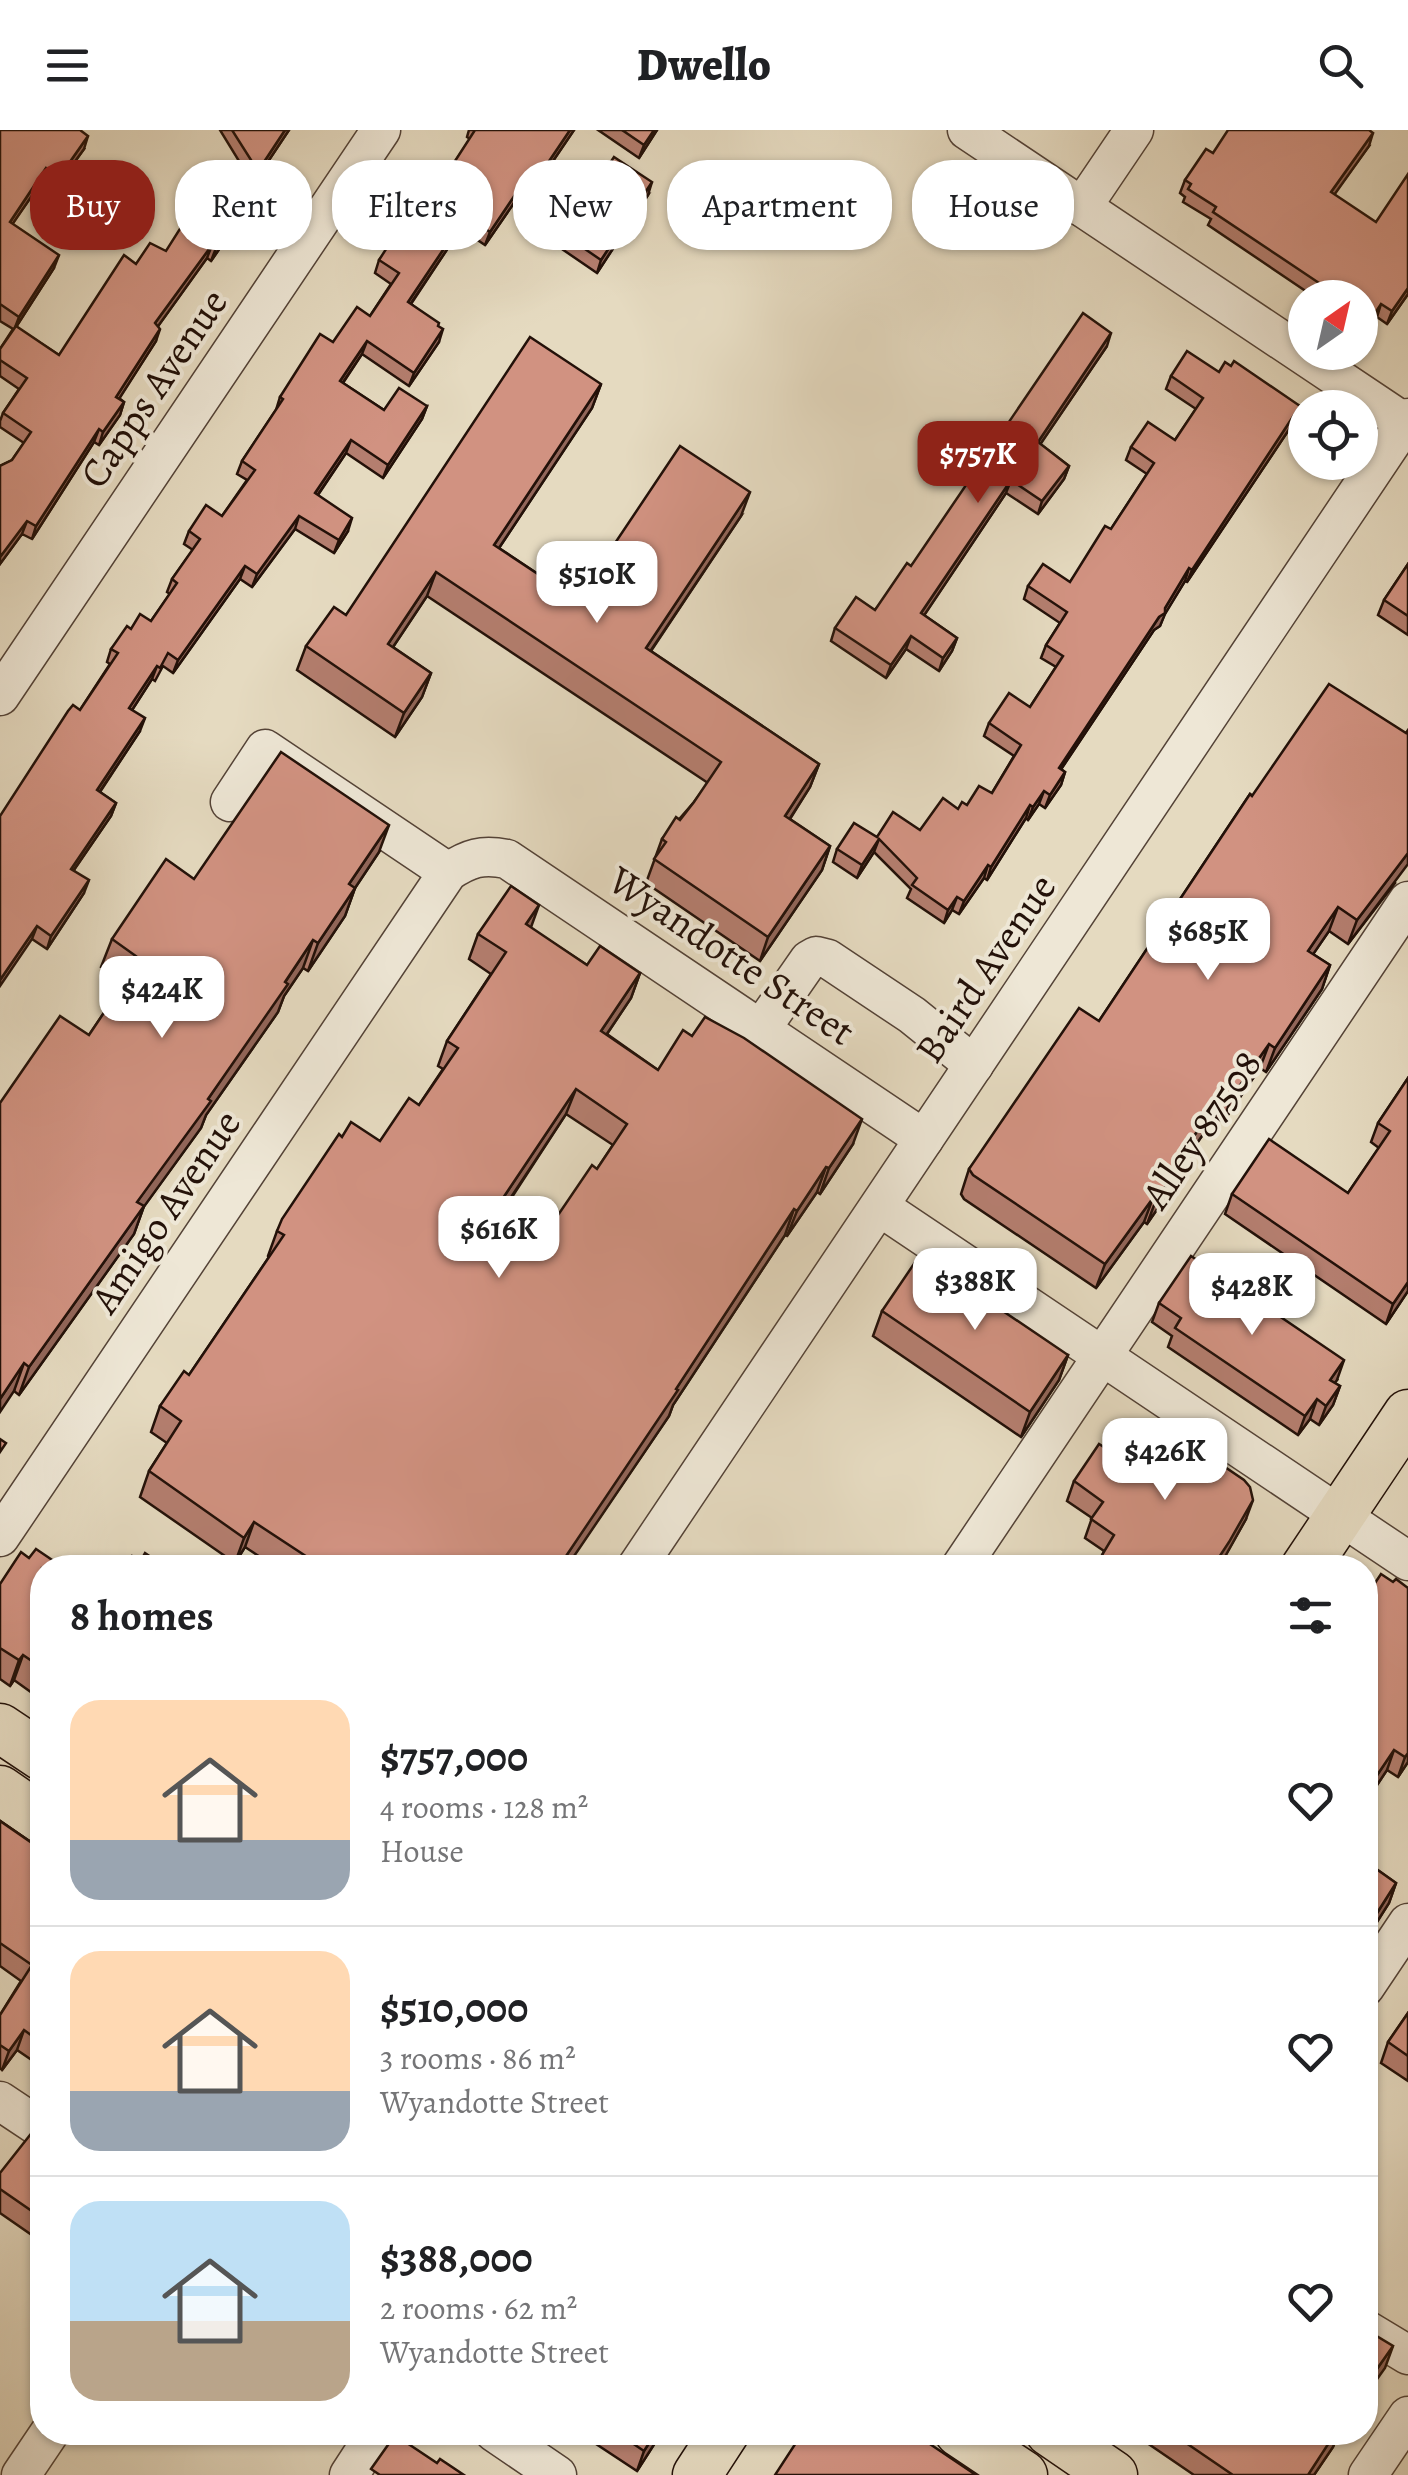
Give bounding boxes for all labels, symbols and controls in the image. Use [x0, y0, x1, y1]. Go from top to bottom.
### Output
text: Dwello [637, 34, 771, 96]
icon: menu [40, 38, 95, 93]
icon: search [1313, 38, 1368, 93]
chip: Buy [30, 160, 155, 250]
chip: Rent [175, 160, 312, 250]
chip: Filters [332, 160, 493, 250]
chip: New [513, 160, 647, 250]
chip: Apartment [667, 160, 892, 250]
chip: House [912, 160, 1074, 250]
street label: Capps Avenue [67, 278, 240, 499]
north arrow [1288, 280, 1378, 370]
map controls [1288, 280, 1378, 480]
button: locate [1288, 390, 1378, 480]
pin: $757K [908, 421, 1048, 506]
text: $757K [940, 431, 1016, 475]
pin: $510K [527, 541, 667, 626]
text: $510K [558, 551, 636, 595]
street label: Wyandotte Street [597, 852, 866, 1058]
street label: Baird Avenue [902, 863, 1069, 1074]
pin: $685K [1138, 898, 1278, 983]
text: $685K [1168, 908, 1248, 952]
pin: $424K [92, 956, 232, 1041]
text: $424K [121, 966, 203, 1010]
street label: Alley 87508 [1128, 1039, 1275, 1220]
street label: Amigo Avenue [77, 1099, 254, 1325]
pin: $616K [429, 1196, 569, 1281]
text: $616K [460, 1206, 538, 1250]
pin: $388K [905, 1248, 1045, 1333]
pin: $428K [1182, 1253, 1322, 1338]
text: $388K [935, 1258, 1015, 1302]
text: $428K [1211, 1263, 1293, 1307]
pin: $426K [1095, 1418, 1235, 1503]
text: $426K [1124, 1428, 1206, 1472]
text: 8 homes [70, 1587, 214, 1644]
icon: filters [1283, 1588, 1338, 1643]
text: $757,000 [380, 1728, 528, 1785]
icon: home [150, 1740, 270, 1860]
icon: heart [1283, 1773, 1338, 1828]
text: 4 rooms · 128 m² [380, 1785, 588, 1829]
text: House [380, 1829, 464, 1873]
text: $510,000 [380, 1979, 528, 2036]
icon: home [150, 1991, 270, 2111]
icon: heart [1283, 2024, 1338, 2079]
text: 3 rooms · 86 m² [380, 2036, 576, 2080]
text: Wyandotte Street [380, 2080, 609, 2124]
text: $388,000 [380, 2229, 533, 2286]
icon: home [150, 2241, 270, 2361]
icon: heart [1283, 2274, 1338, 2329]
text: 2 rooms · 62 m² [380, 2286, 577, 2330]
text: Wyandotte Street [380, 2330, 609, 2374]

